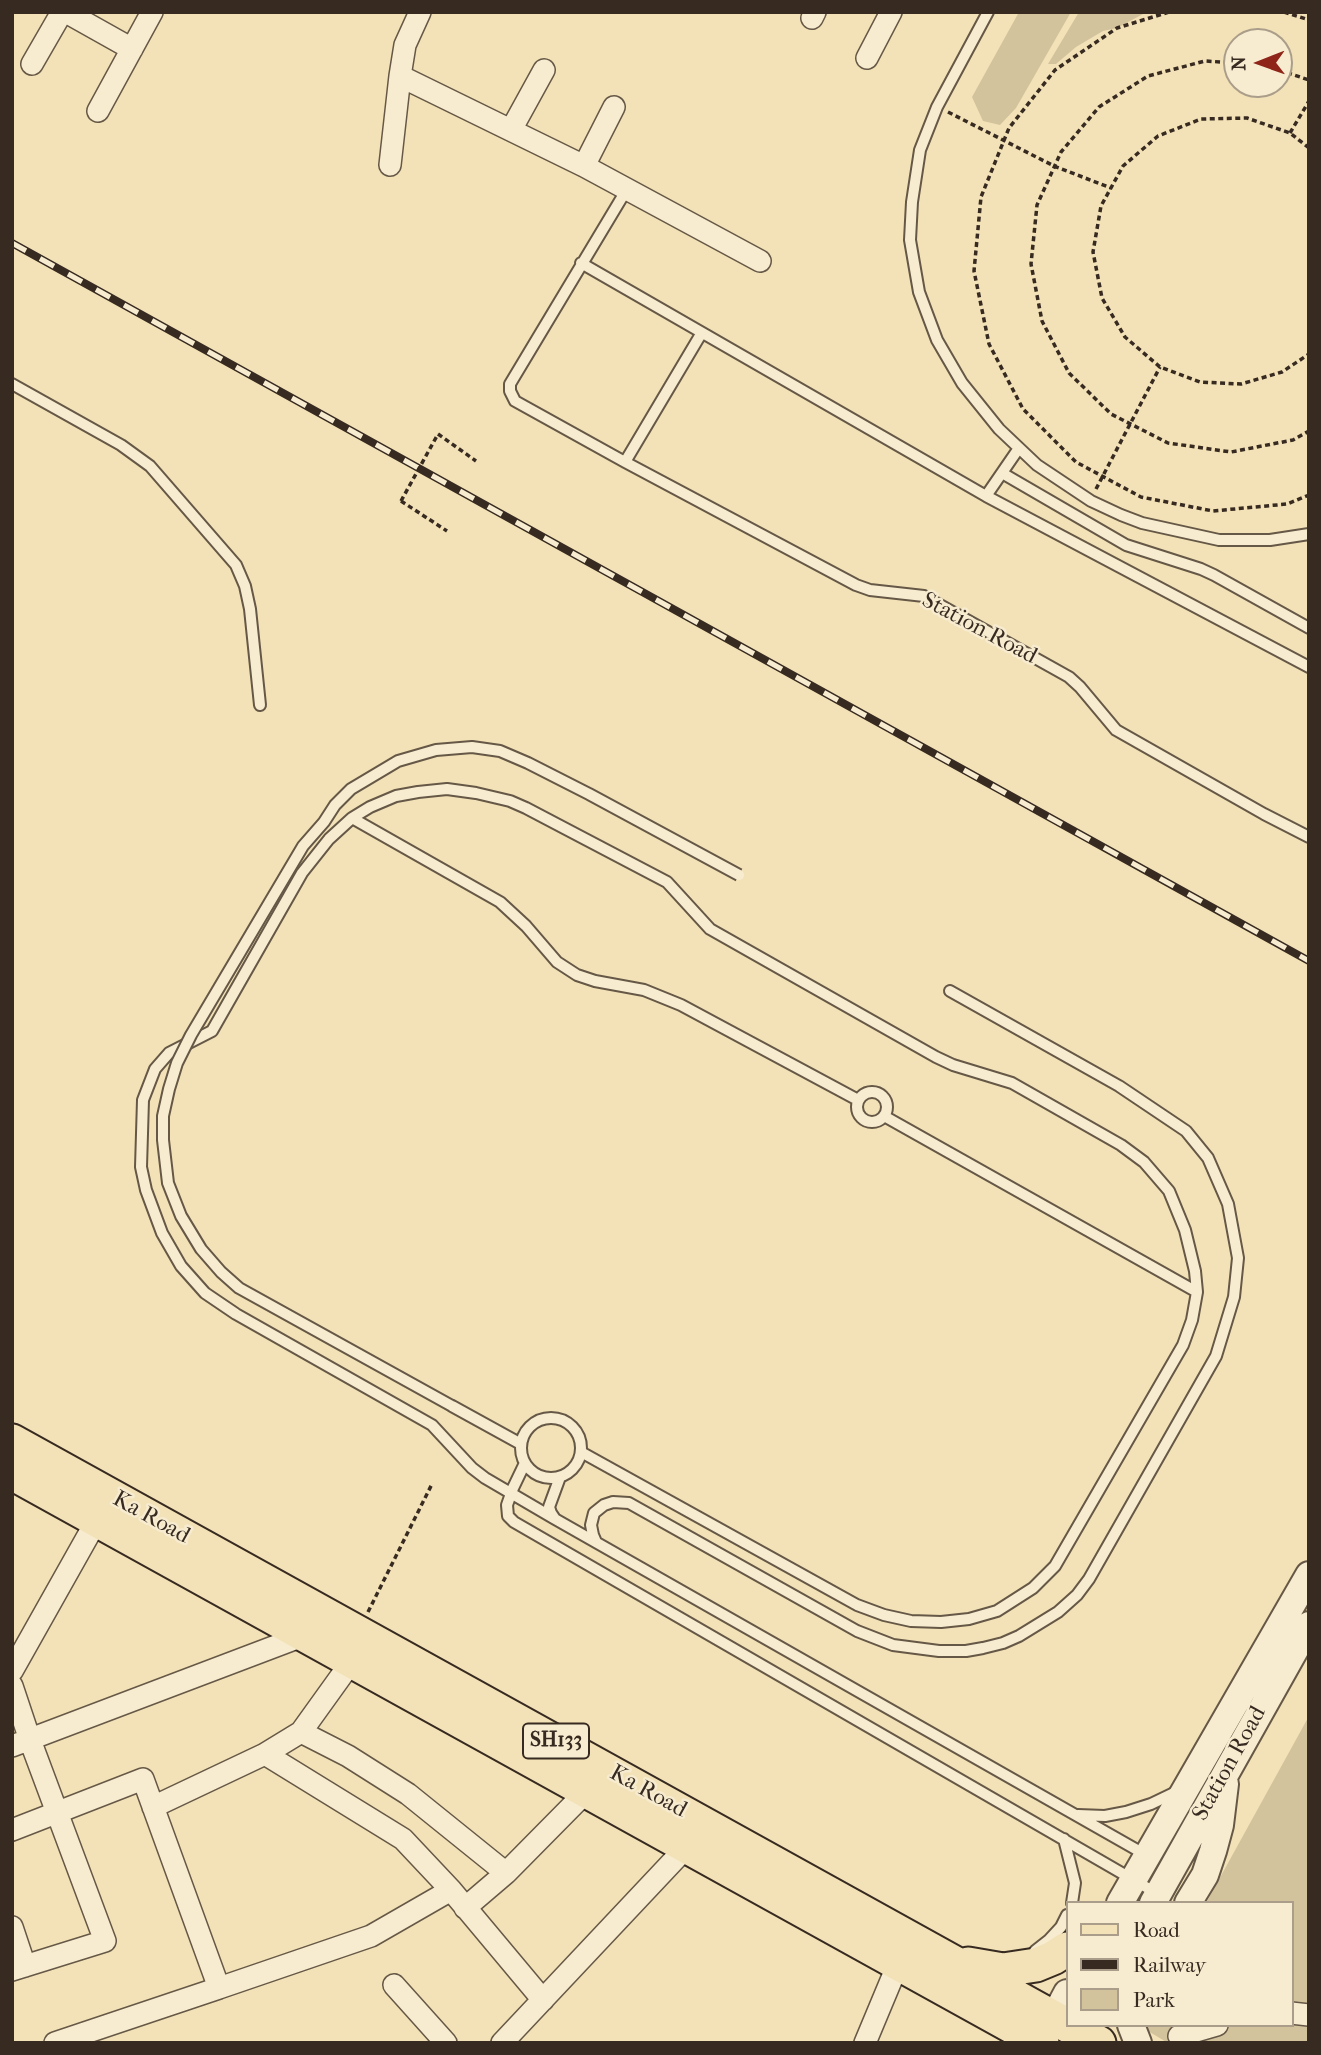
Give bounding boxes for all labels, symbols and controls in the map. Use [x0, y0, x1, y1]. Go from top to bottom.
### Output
north arrow [1223, 28, 1293, 98]
text: N [1228, 56, 1250, 71]
street label: Station Road [917, 587, 1041, 671]
street label: Ka Road [108, 1486, 194, 1550]
street label: Station Road [1187, 1702, 1273, 1826]
road number: SH133 [523, 1724, 589, 1758]
street label: Ka Road [605, 1760, 691, 1824]
legend [1066, 1901, 1293, 2027]
text: Road [1133, 1918, 1180, 1942]
text: Railway [1133, 1953, 1206, 1977]
text: Park [1133, 1988, 1175, 2012]

